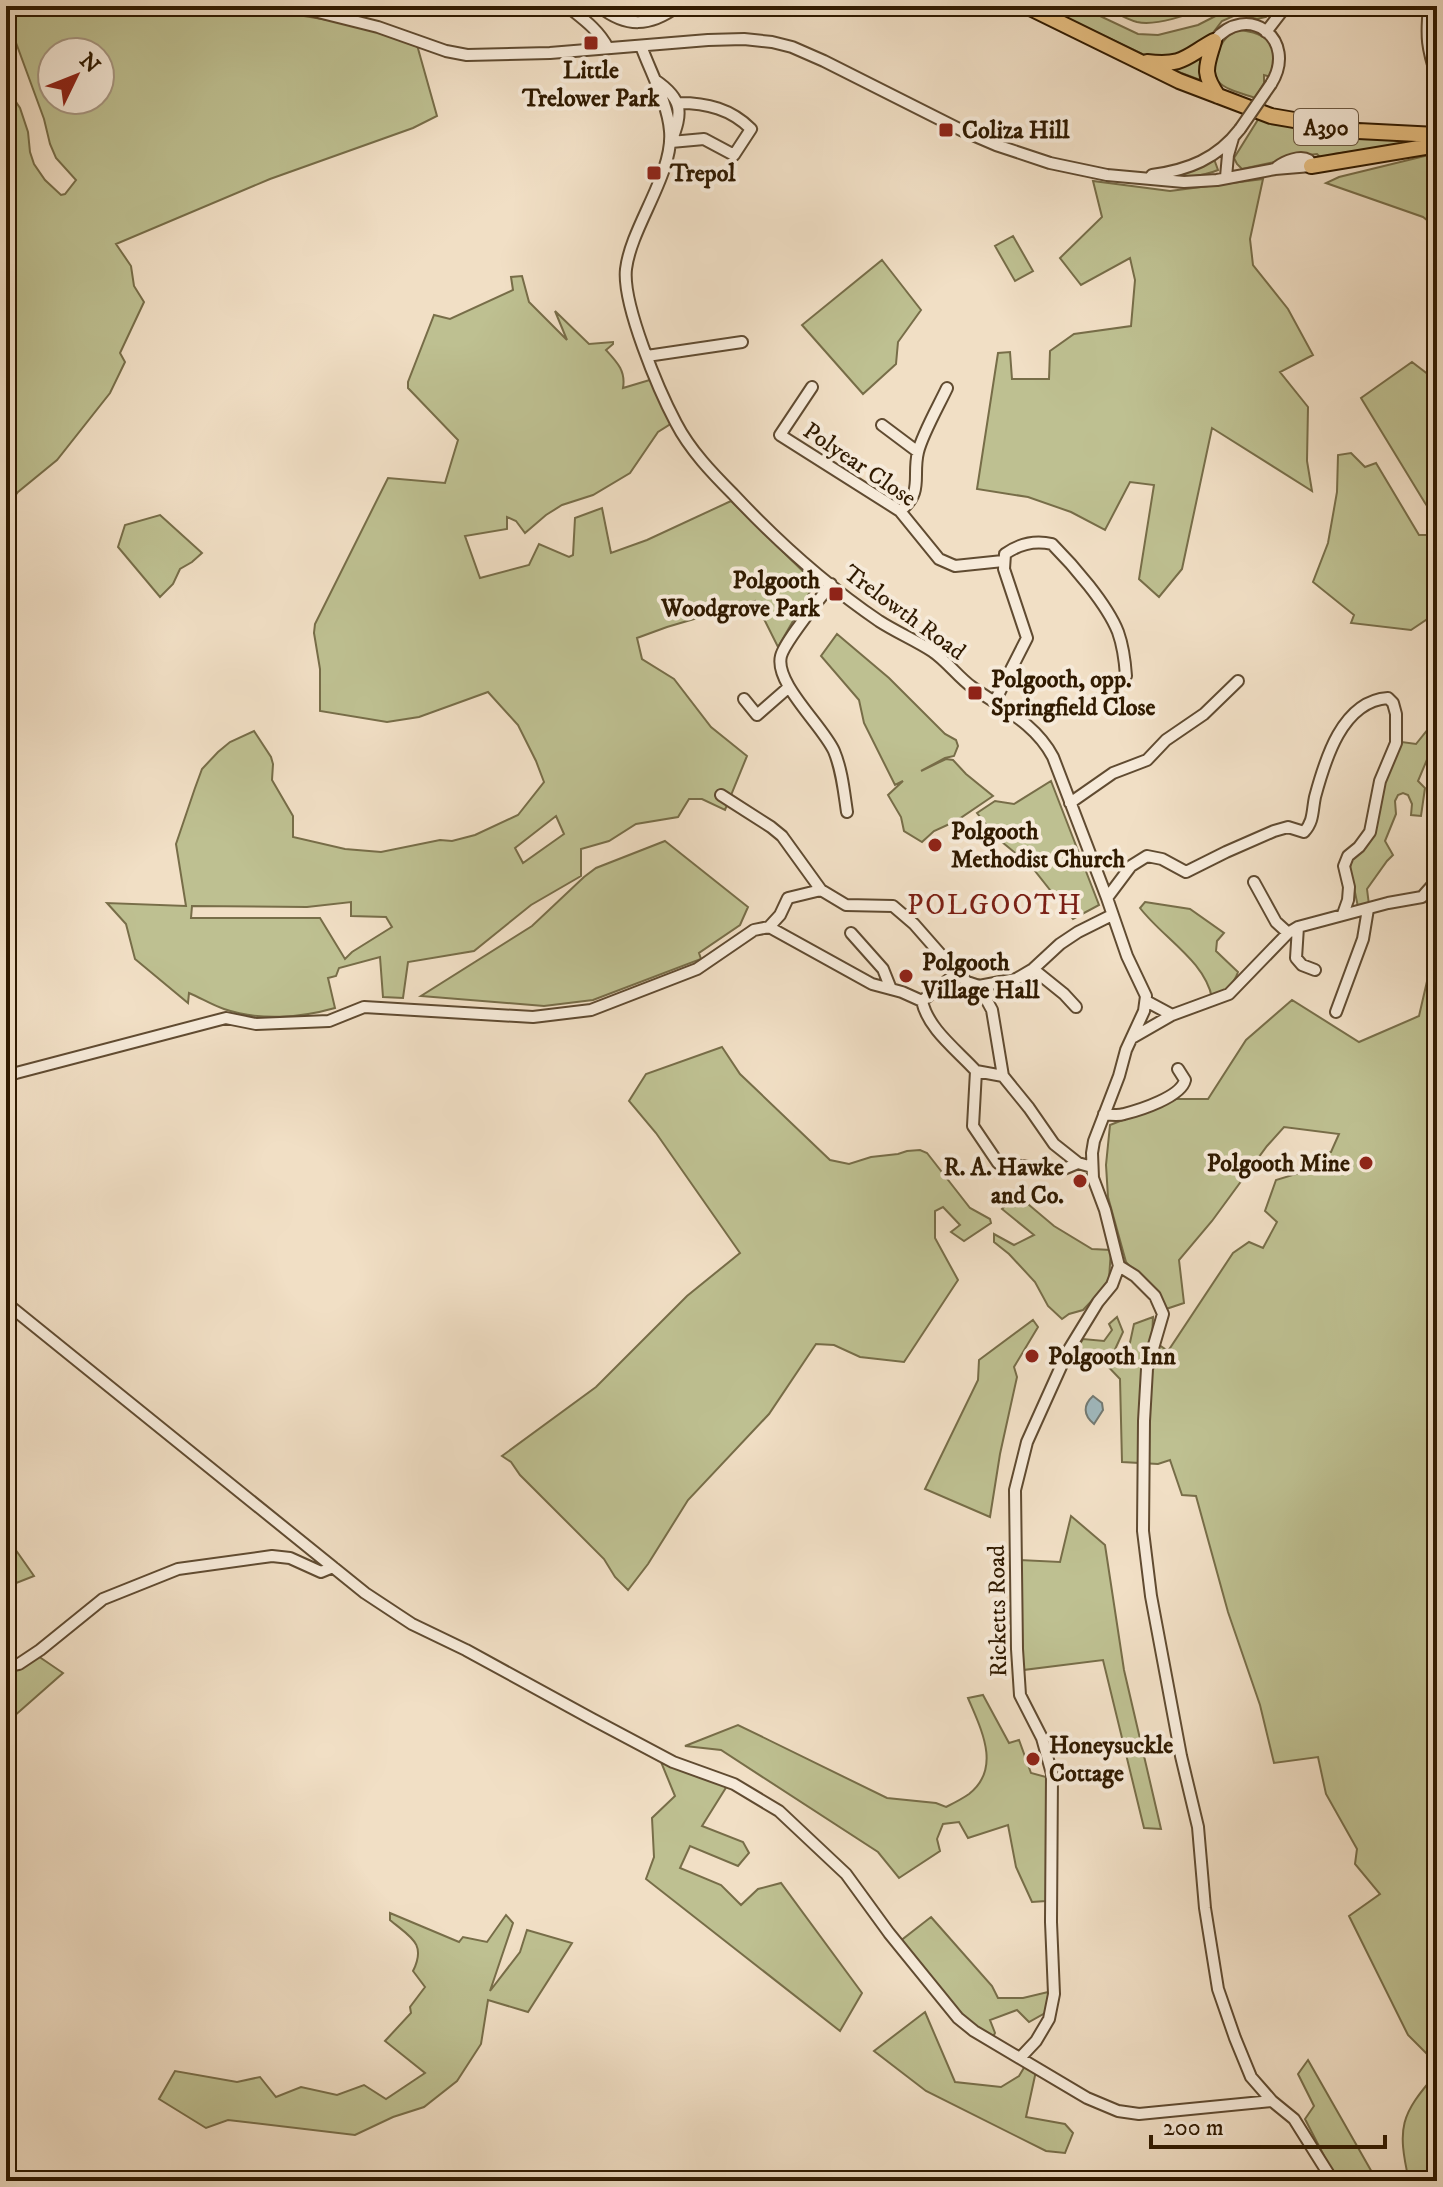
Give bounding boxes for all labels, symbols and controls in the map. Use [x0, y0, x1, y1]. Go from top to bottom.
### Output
marker: Little Trelower Park [582, 34, 600, 52]
north arrow [36, 36, 116, 116]
text: N [73, 48, 106, 79]
place label: Little Trelower Park [521, 56, 661, 114]
road number: A390 [1294, 109, 1358, 145]
place label: Coliza Hill [962, 116, 1070, 146]
marker: Coliza Hill [937, 121, 955, 139]
place label: Trepol [669, 159, 736, 189]
marker: Trepol [645, 164, 663, 182]
street label: Polyear Close [797, 416, 922, 514]
street label: Trelowth Road [837, 558, 971, 667]
place label: Polgooth Woodgrove Park [660, 566, 821, 624]
marker: Polgooth Woodgrove Park [827, 585, 845, 603]
place label: Polgooth, opp. Springfield Close [991, 665, 1155, 723]
marker: Polgooth, opp. Springfield Close [966, 684, 984, 702]
place label: Polgooth Methodist Church [951, 817, 1126, 875]
marker: Polgooth Methodist Church [926, 836, 944, 854]
district label: POLGOOTH [907, 888, 1083, 923]
place label: Polgooth Village Hall [921, 948, 1040, 1006]
marker: Polgooth Village Hall [897, 967, 915, 985]
place label: Polgooth Mine [1207, 1149, 1350, 1179]
place label: R. A. Hawke and Co. [944, 1153, 1064, 1211]
marker: Polgooth Mine [1357, 1154, 1375, 1172]
marker: R. A. Hawke and Co. [1071, 1172, 1089, 1190]
place label: Polgooth Inn [1048, 1342, 1176, 1372]
marker: Polgooth Inn [1023, 1347, 1041, 1365]
street label: Ricketts Road [982, 1545, 1014, 1677]
place label: Honeysuckle Cottage [1049, 1731, 1173, 1789]
marker: Honeysuckle Cottage [1024, 1750, 1042, 1768]
scale bar [1151, 2099, 1385, 2149]
text: 200 m [1163, 2113, 1224, 2143]

